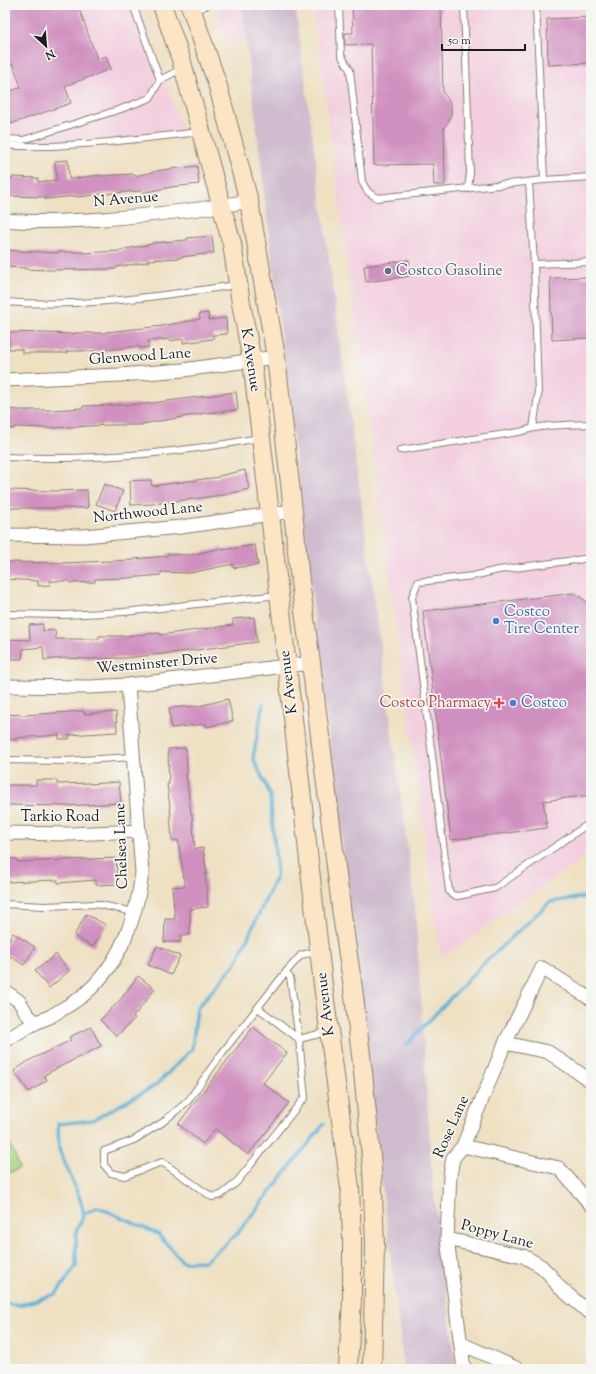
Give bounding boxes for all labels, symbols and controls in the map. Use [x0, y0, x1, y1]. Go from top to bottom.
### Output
north arrow [26, 26, 66, 66]
scale bar [442, 26, 525, 52]
text: 50 m [447, 32, 471, 50]
text: N [42, 45, 58, 63]
street label: N Avenue [93, 187, 159, 213]
place label: Costco Gasoline [396, 261, 502, 282]
marker: Costco Gasoline [383, 266, 393, 276]
street label: K Avenue [235, 327, 265, 393]
street label: Glenwood Lane [88, 343, 192, 371]
street label: Northwood Lane [92, 497, 204, 529]
place label: Costco Tire Center [504, 602, 579, 640]
marker: Costco Tire Center [491, 616, 501, 626]
street label: Westminster Drive [95, 648, 219, 680]
street label: K Avenue [275, 649, 303, 715]
place label: Costco Pharmacy [379, 693, 492, 714]
place label: Costco [521, 693, 567, 714]
marker: Costco Pharmacy [494, 698, 504, 708]
marker: Costco [508, 698, 518, 708]
street label: Chelsea Lane [110, 802, 134, 890]
street label: Tarkio Road [21, 807, 100, 828]
street label: K Avenue [312, 971, 340, 1037]
street label: Rose Lane [429, 1092, 475, 1162]
street label: Poppy Lane [458, 1215, 536, 1255]

